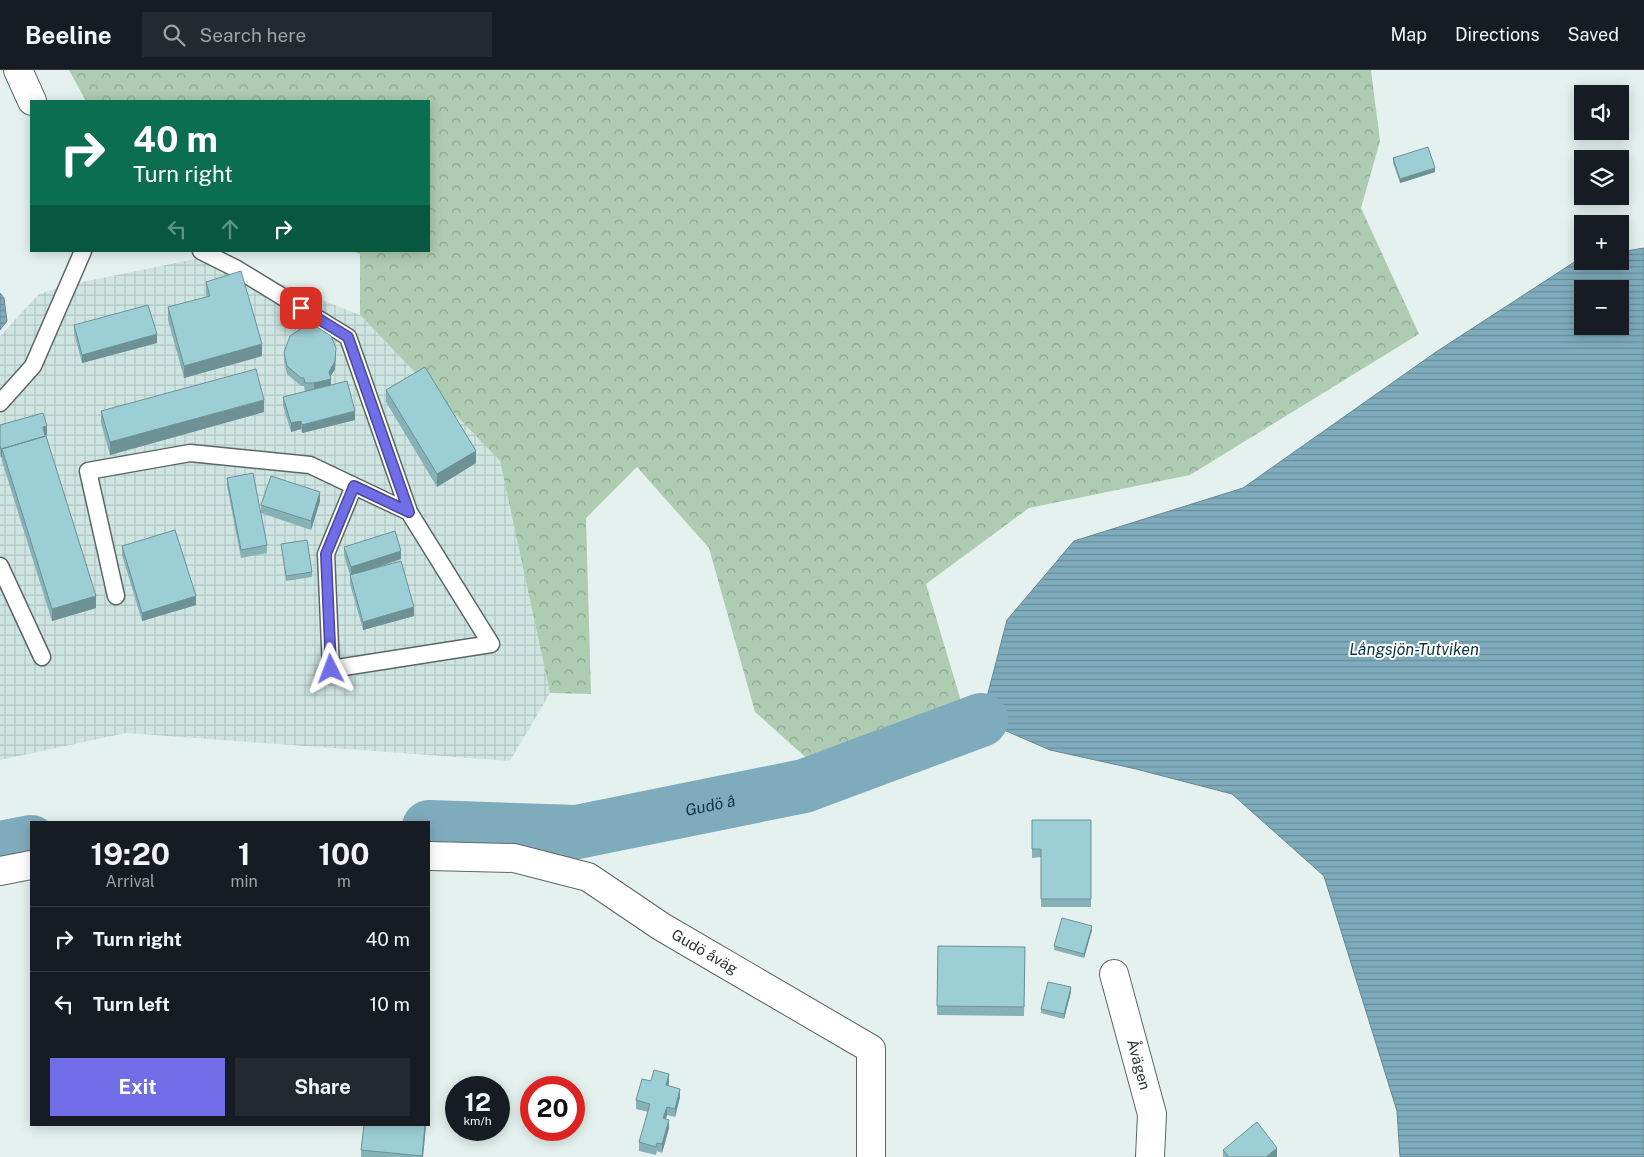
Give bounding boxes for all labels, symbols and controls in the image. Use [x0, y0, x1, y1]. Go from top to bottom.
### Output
search box [142, 12, 492, 57]
text: Beeline [25, 21, 112, 49]
icon: search [160, 21, 188, 49]
text: Search here [200, 24, 306, 46]
text: Map [1390, 24, 1427, 45]
text: Directions [1455, 24, 1540, 45]
text: Saved [1568, 24, 1619, 45]
map controls [1574, 85, 1629, 335]
button: sound [1574, 85, 1629, 140]
text: 40 m [133, 119, 218, 160]
icon: right [50, 120, 115, 185]
button: layers [1574, 150, 1629, 205]
text: Turn right [133, 161, 233, 187]
icon: left [163, 215, 191, 243]
icon: ahead [216, 215, 244, 243]
icon: right [269, 215, 297, 243]
button: + [1574, 215, 1629, 270]
button: − [1574, 280, 1629, 335]
pin [280, 287, 322, 329]
icon: arrive [287, 294, 315, 322]
water label: Långsjön-Tutviken [1349, 640, 1479, 659]
position arrow [304, 642, 356, 694]
water label: Gudö å [684, 791, 737, 820]
text: 19:20 [90, 836, 170, 872]
text: 1 [238, 836, 251, 872]
text: 100 [318, 836, 370, 872]
text: Arrival [106, 872, 155, 891]
text: min [231, 872, 258, 891]
text: m [337, 872, 351, 891]
icon: right [50, 925, 78, 953]
street label: Gudö åväg [669, 925, 741, 977]
text: Turn right [93, 928, 182, 950]
text: 40 m [365, 928, 410, 950]
icon: left [50, 990, 78, 1018]
text: Turn left [93, 993, 170, 1015]
text: 10 m [370, 993, 410, 1015]
street label: Åvägen [1124, 1037, 1154, 1092]
button: Exit [50, 1058, 225, 1116]
button: Share [235, 1058, 410, 1116]
speed limit sign: 20 [520, 1076, 585, 1141]
text: 12 [464, 1087, 491, 1117]
text: km/h [463, 1114, 492, 1128]

